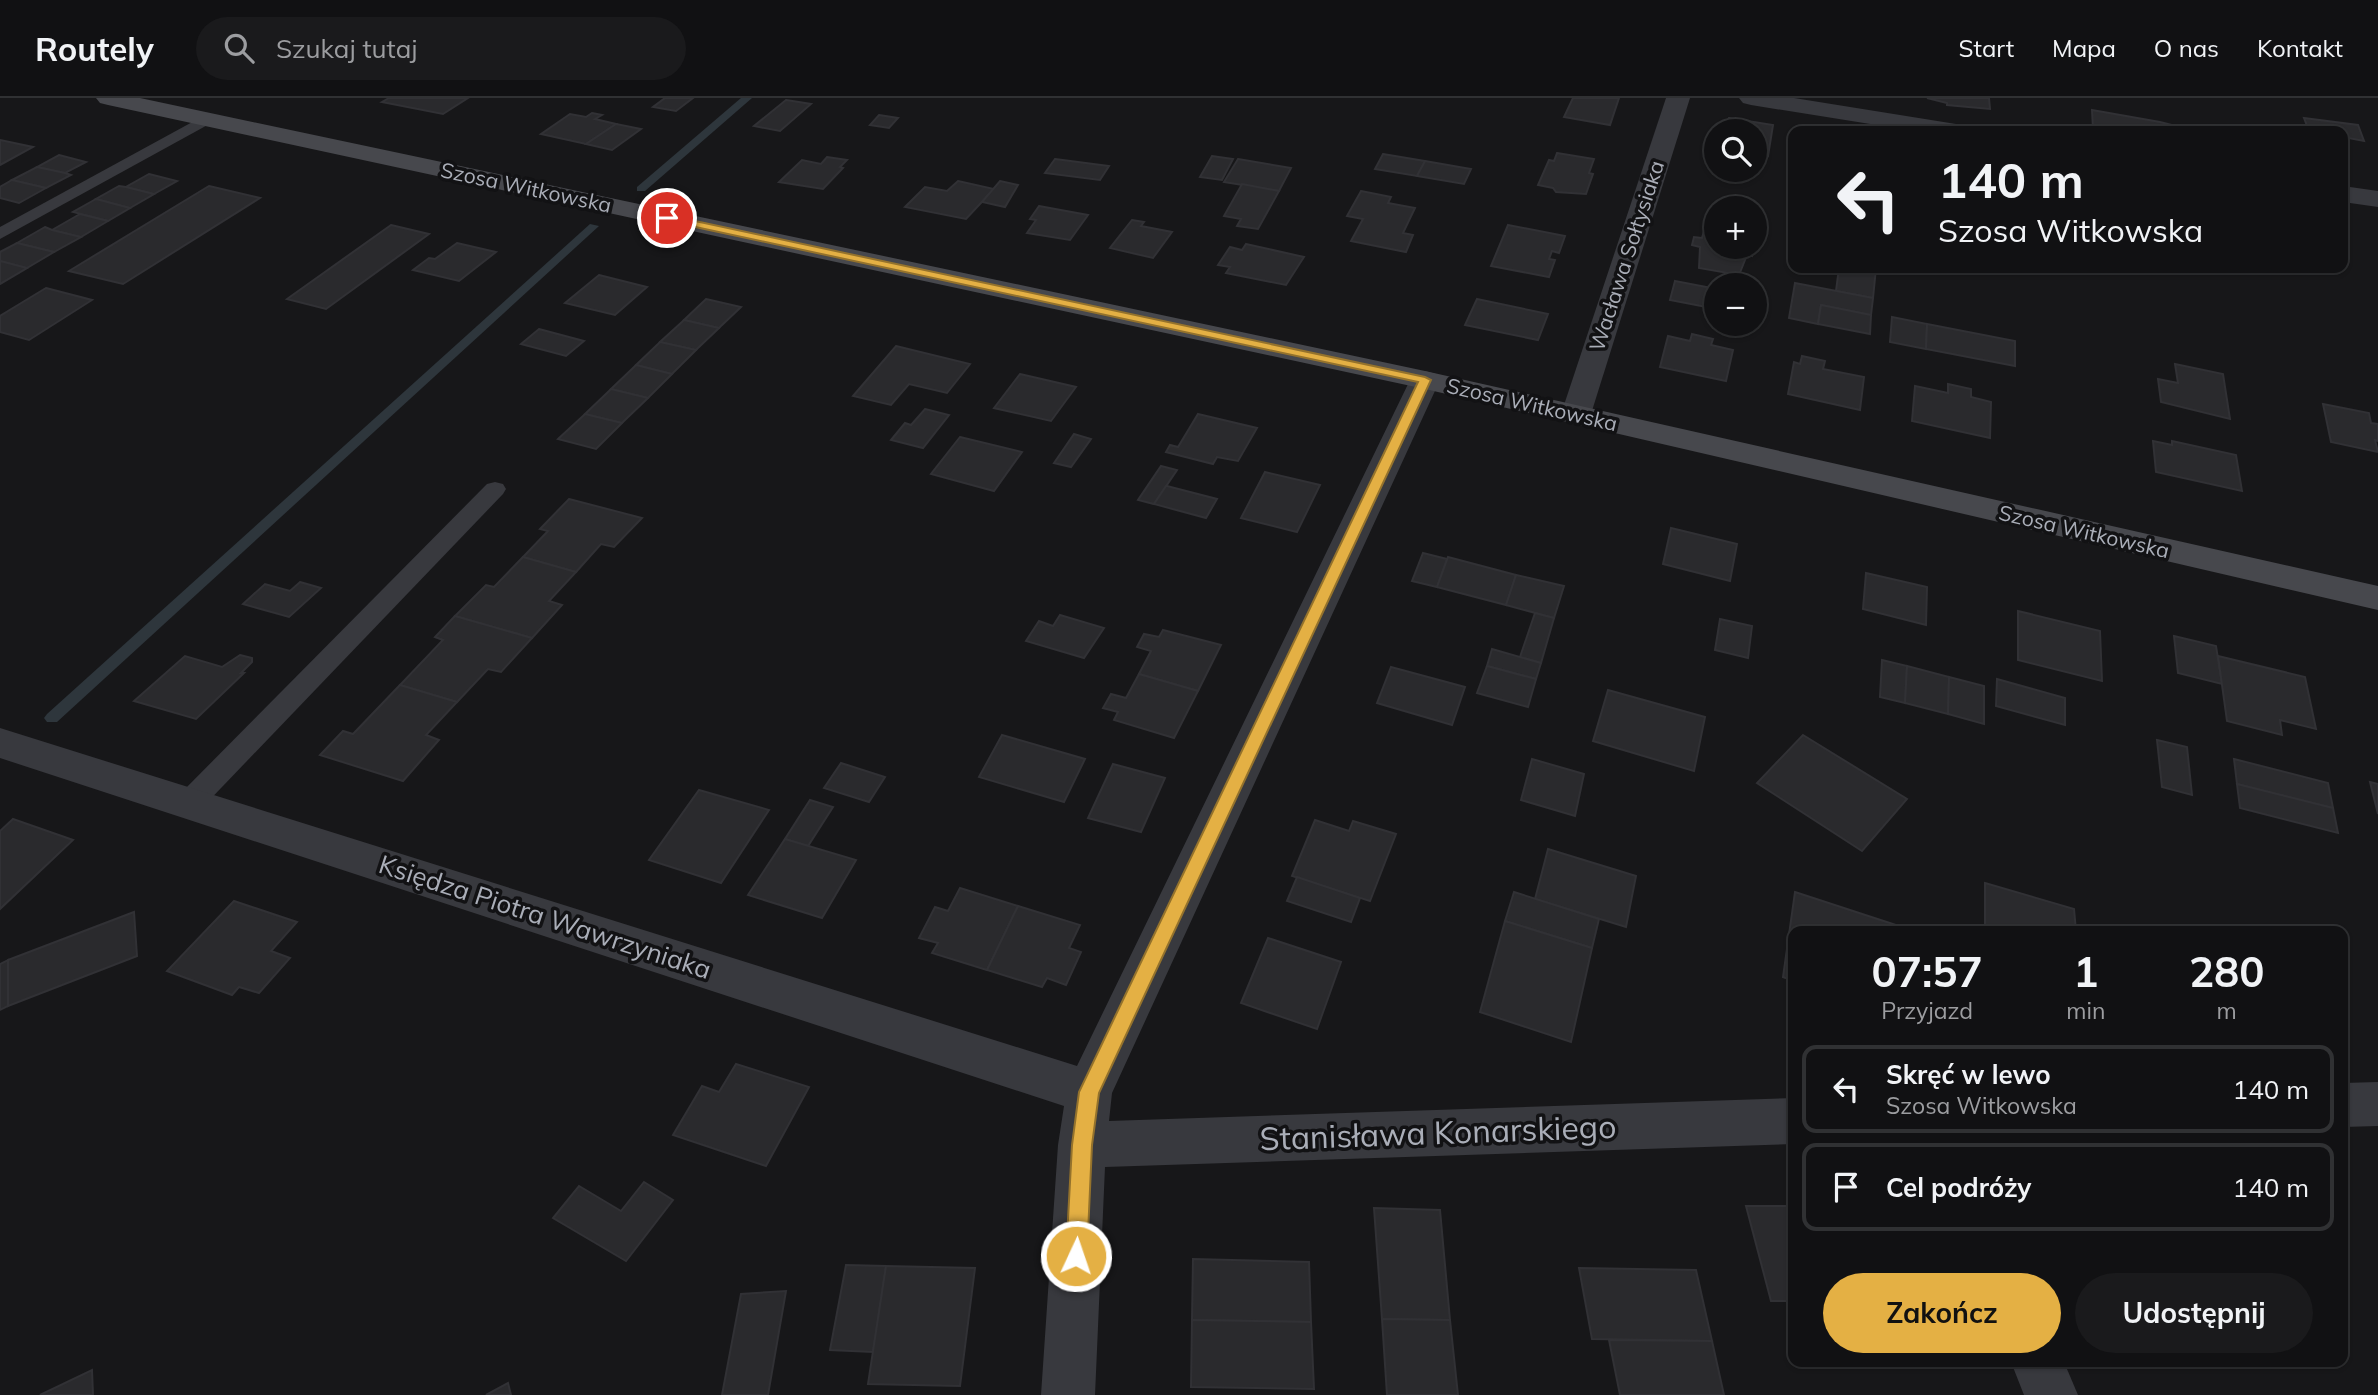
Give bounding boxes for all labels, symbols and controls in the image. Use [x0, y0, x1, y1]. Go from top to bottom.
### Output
search box [196, 17, 686, 80]
text: Routely [35, 28, 154, 69]
icon: search [220, 29, 258, 67]
text: Szukaj tutaj [276, 32, 417, 65]
text: Start [1959, 33, 2014, 63]
text: Mapa [2052, 33, 2116, 63]
text: O nas [2154, 33, 2219, 63]
text: Kontakt [2257, 33, 2343, 63]
map controls [1704, 119, 1767, 336]
button: search [1704, 119, 1767, 182]
text: 140 m [1938, 149, 2084, 210]
icon: left [1823, 154, 1914, 245]
street label: Szosa Witkowska [438, 156, 614, 218]
street label: Wacława Sołtysiaka [1583, 157, 1669, 354]
pin [637, 188, 697, 248]
button: + [1704, 196, 1767, 259]
icon: arrive [648, 199, 686, 237]
text: Szosa Witkowska [1938, 210, 2203, 250]
button: − [1704, 273, 1767, 336]
street label: Szosa Witkowska [1444, 372, 1620, 436]
street label: Szosa Witkowska [1996, 499, 2172, 563]
street label: Księdza Piotra Wawrzyniaka [375, 847, 715, 986]
text: 07:57 [1872, 945, 1983, 998]
text: 1 [2073, 945, 2098, 998]
text: 280 [2189, 945, 2264, 998]
text: Przyjazd [1881, 996, 1973, 1025]
text: min [2066, 996, 2105, 1025]
text: m [2217, 996, 2237, 1025]
text: Skręć w lewo [1886, 1058, 2051, 1091]
icon: left [1827, 1070, 1865, 1108]
text: 140 m [2233, 1073, 2309, 1106]
text: Szosa Witkowska [1886, 1091, 2077, 1120]
street label: Stanisława Konarskiego [1259, 1106, 1617, 1158]
icon: arrive [1827, 1168, 1865, 1206]
text: Cel podróży [1886, 1171, 2031, 1204]
text: 140 m [2233, 1171, 2309, 1204]
position arrow [1039, 1219, 1113, 1293]
button: Zakończ [1823, 1273, 2061, 1353]
button: Udostępnij [2075, 1273, 2313, 1353]

